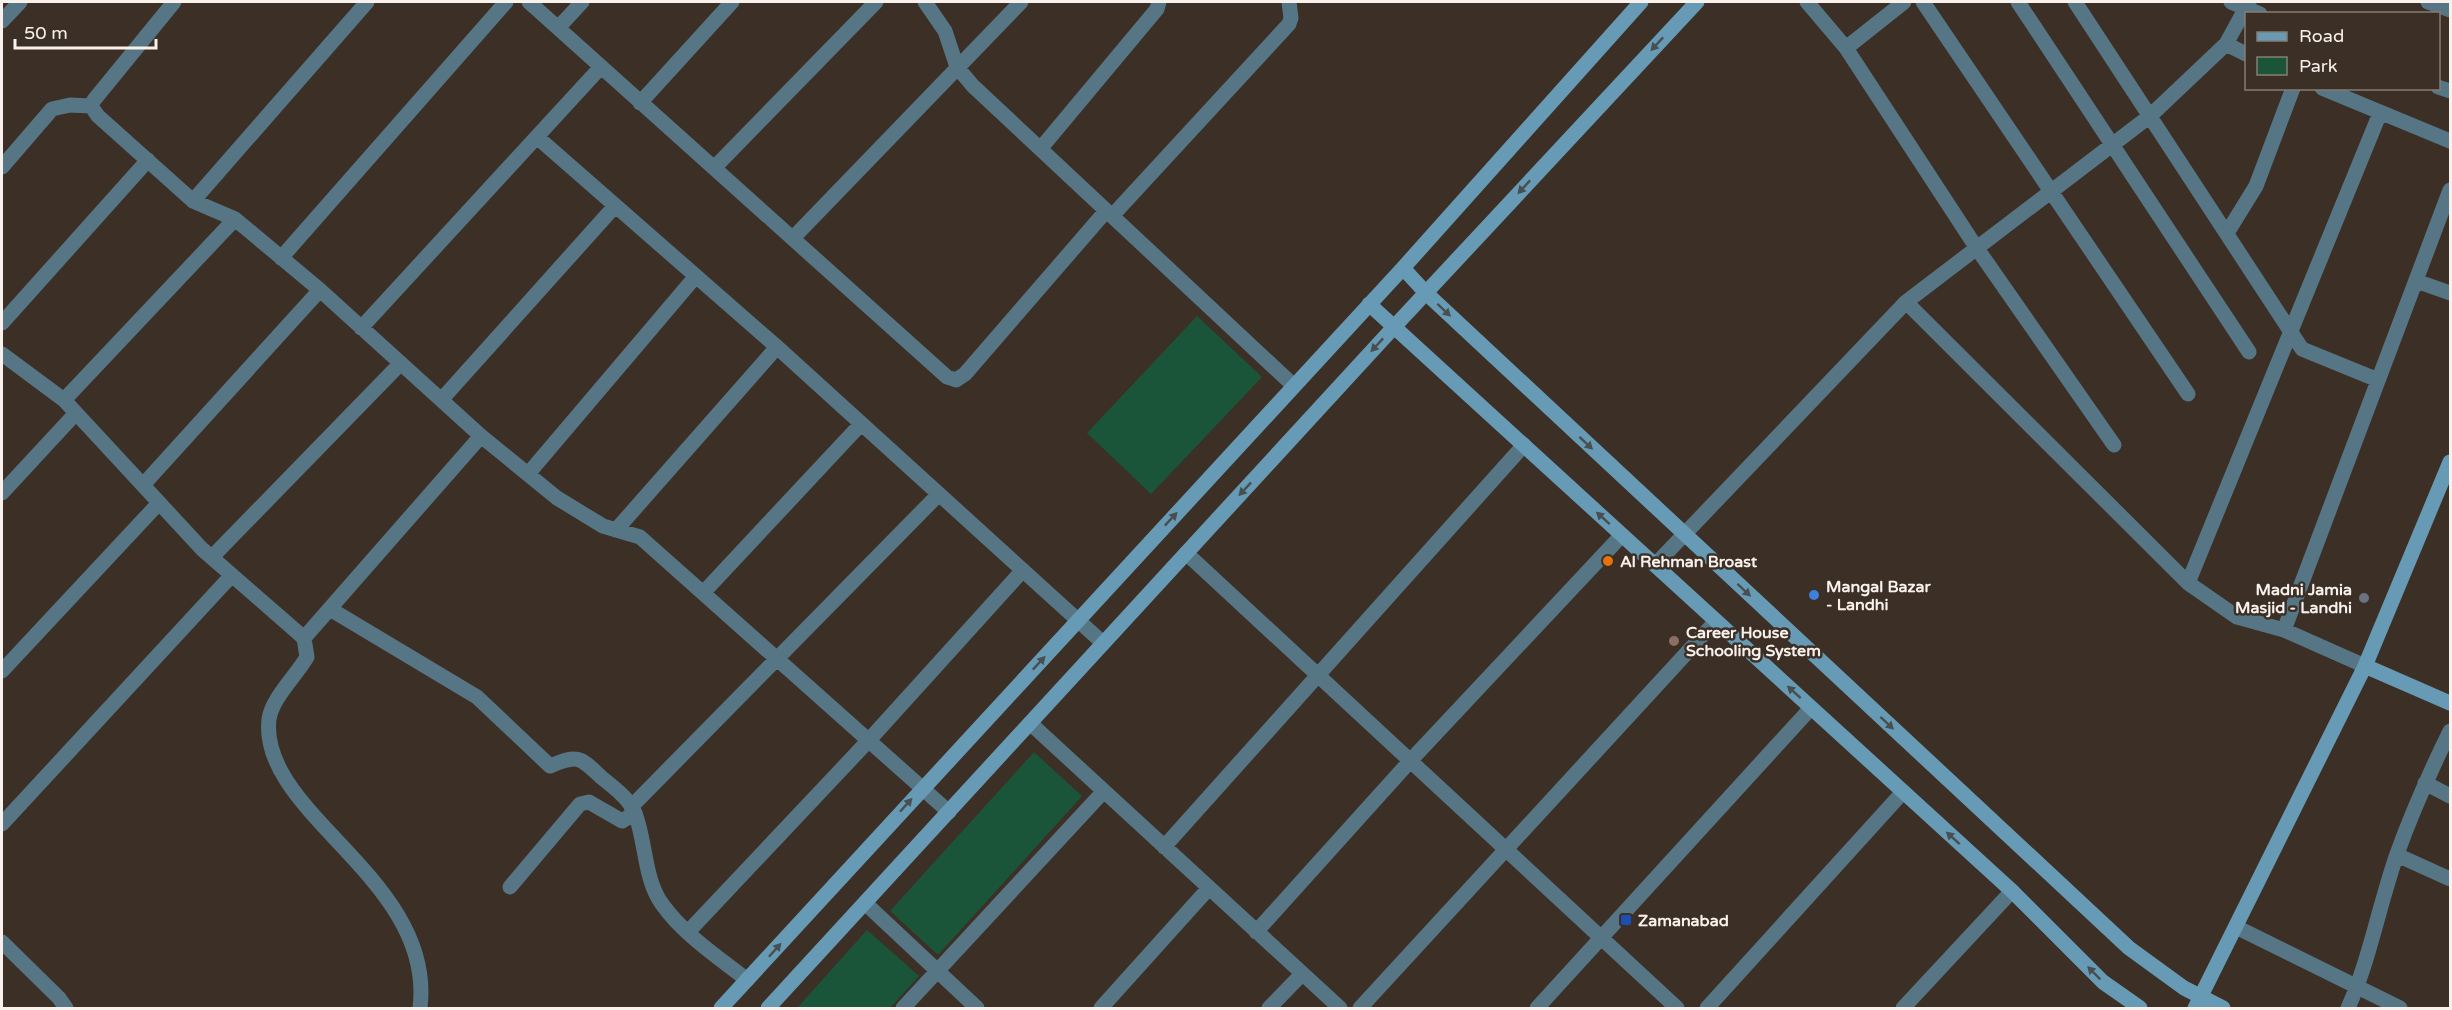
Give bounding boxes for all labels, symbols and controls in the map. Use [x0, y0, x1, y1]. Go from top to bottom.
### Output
scale bar [15, 12, 156, 50]
legend [2245, 12, 2440, 90]
text: 50 m [24, 22, 68, 44]
text: Road [2299, 25, 2344, 47]
one-way arrow [1650, 37, 1664, 52]
text: Park [2299, 55, 2338, 77]
one-way arrow [1518, 180, 1532, 194]
one-way arrow [1436, 303, 1451, 316]
one-way arrow [1371, 337, 1384, 352]
one-way arrow [1579, 436, 1594, 450]
one-way arrow [1238, 481, 1252, 496]
one-way arrow [1164, 512, 1178, 527]
one-way arrow [1596, 512, 1611, 525]
place label: Al Rehman Broast [1620, 552, 1758, 572]
marker: Al Rehman Broast [1601, 554, 1615, 568]
place label: Mangal Bazar - Landhi [1826, 577, 1931, 615]
place label: Madni Jamia Masjid - Landhi [2235, 580, 2352, 618]
one-way arrow [1737, 583, 1751, 597]
marker: Mangal Bazar - Landhi [1807, 588, 1821, 602]
marker: Madni Jamia Masjid - Landhi [2357, 591, 2371, 605]
place label: Career House Schooling System [1686, 623, 1821, 661]
marker: Career House Schooling System [1667, 634, 1681, 648]
one-way arrow [1032, 655, 1046, 670]
one-way arrow [1786, 685, 1801, 699]
one-way arrow [1880, 716, 1895, 730]
one-way arrow [899, 798, 913, 813]
one-way arrow [1946, 832, 1961, 845]
place label: Zamanabad [1638, 911, 1729, 931]
marker: Zamanabad [1619, 913, 1633, 927]
one-way arrow [768, 942, 782, 957]
one-way arrow [2087, 966, 2101, 980]

